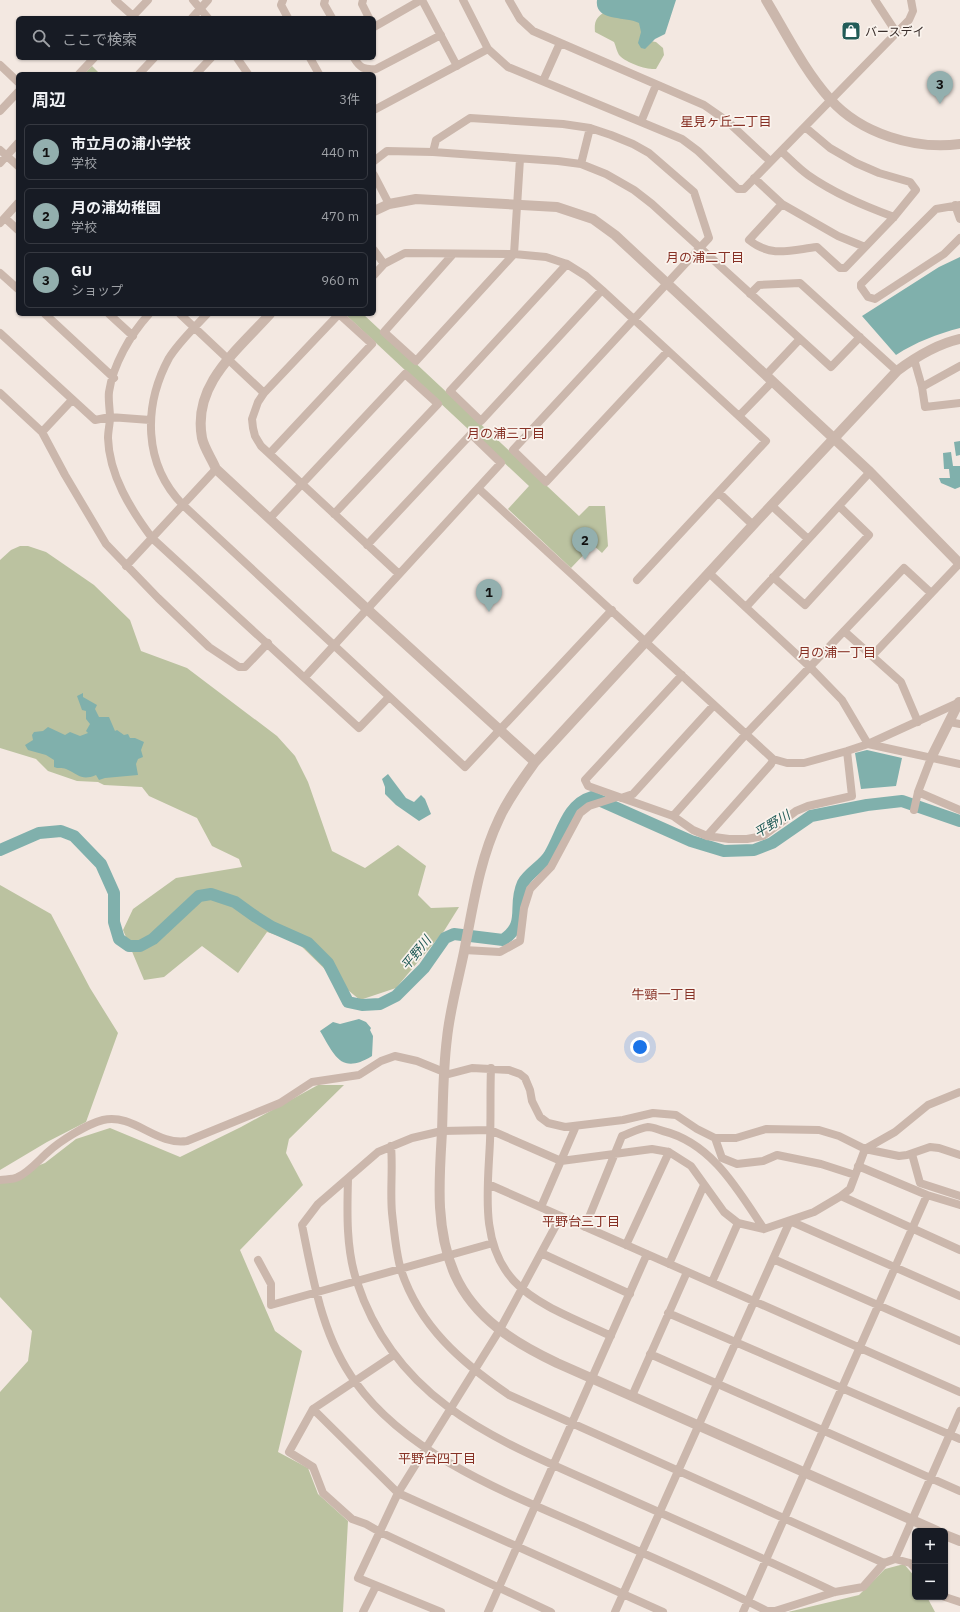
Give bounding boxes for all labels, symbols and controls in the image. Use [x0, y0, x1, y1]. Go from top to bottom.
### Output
search box [16, 16, 376, 60]
shop icon: バースデイ [840, 20, 862, 42]
place label: バースデイ [865, 24, 924, 39]
icon: search [30, 27, 52, 49]
text: ここで検索 [62, 30, 137, 49]
pin: 3 [927, 71, 953, 104]
text: 周辺 [32, 89, 66, 111]
text: 3件 [339, 91, 360, 108]
district label: 星見ヶ丘二丁目 [680, 113, 772, 130]
text: 市立月の浦小学校 [71, 134, 191, 153]
text: 1 [42, 144, 50, 161]
text: 440 m [321, 144, 359, 161]
text: 学校 [71, 155, 97, 172]
text: 月の浦幼稚園 [71, 198, 161, 217]
text: 2 [42, 208, 50, 225]
text: 470 m [321, 208, 359, 225]
text: 学校 [71, 219, 97, 236]
district label: 月の浦二丁目 [666, 249, 744, 266]
text: GU [71, 261, 92, 280]
text: 3 [42, 272, 50, 289]
text: 960 m [321, 272, 359, 289]
text: ショップ [71, 282, 123, 299]
district label: 月の浦三丁目 [467, 425, 545, 442]
pin: 2 [572, 527, 598, 560]
pin: 1 [476, 579, 502, 612]
district label: 月の浦一丁目 [798, 644, 876, 661]
water label: 平野川 [751, 806, 795, 841]
water label: 平野川 [397, 931, 436, 974]
district label: 牛頸一丁目 [631, 986, 697, 1003]
your location [630, 1037, 650, 1057]
district label: 平野台三丁目 [542, 1213, 620, 1230]
district label: 平野台四丁目 [398, 1450, 476, 1467]
map controls [912, 1528, 948, 1600]
button: + [912, 1528, 948, 1564]
button: − [912, 1564, 948, 1600]

